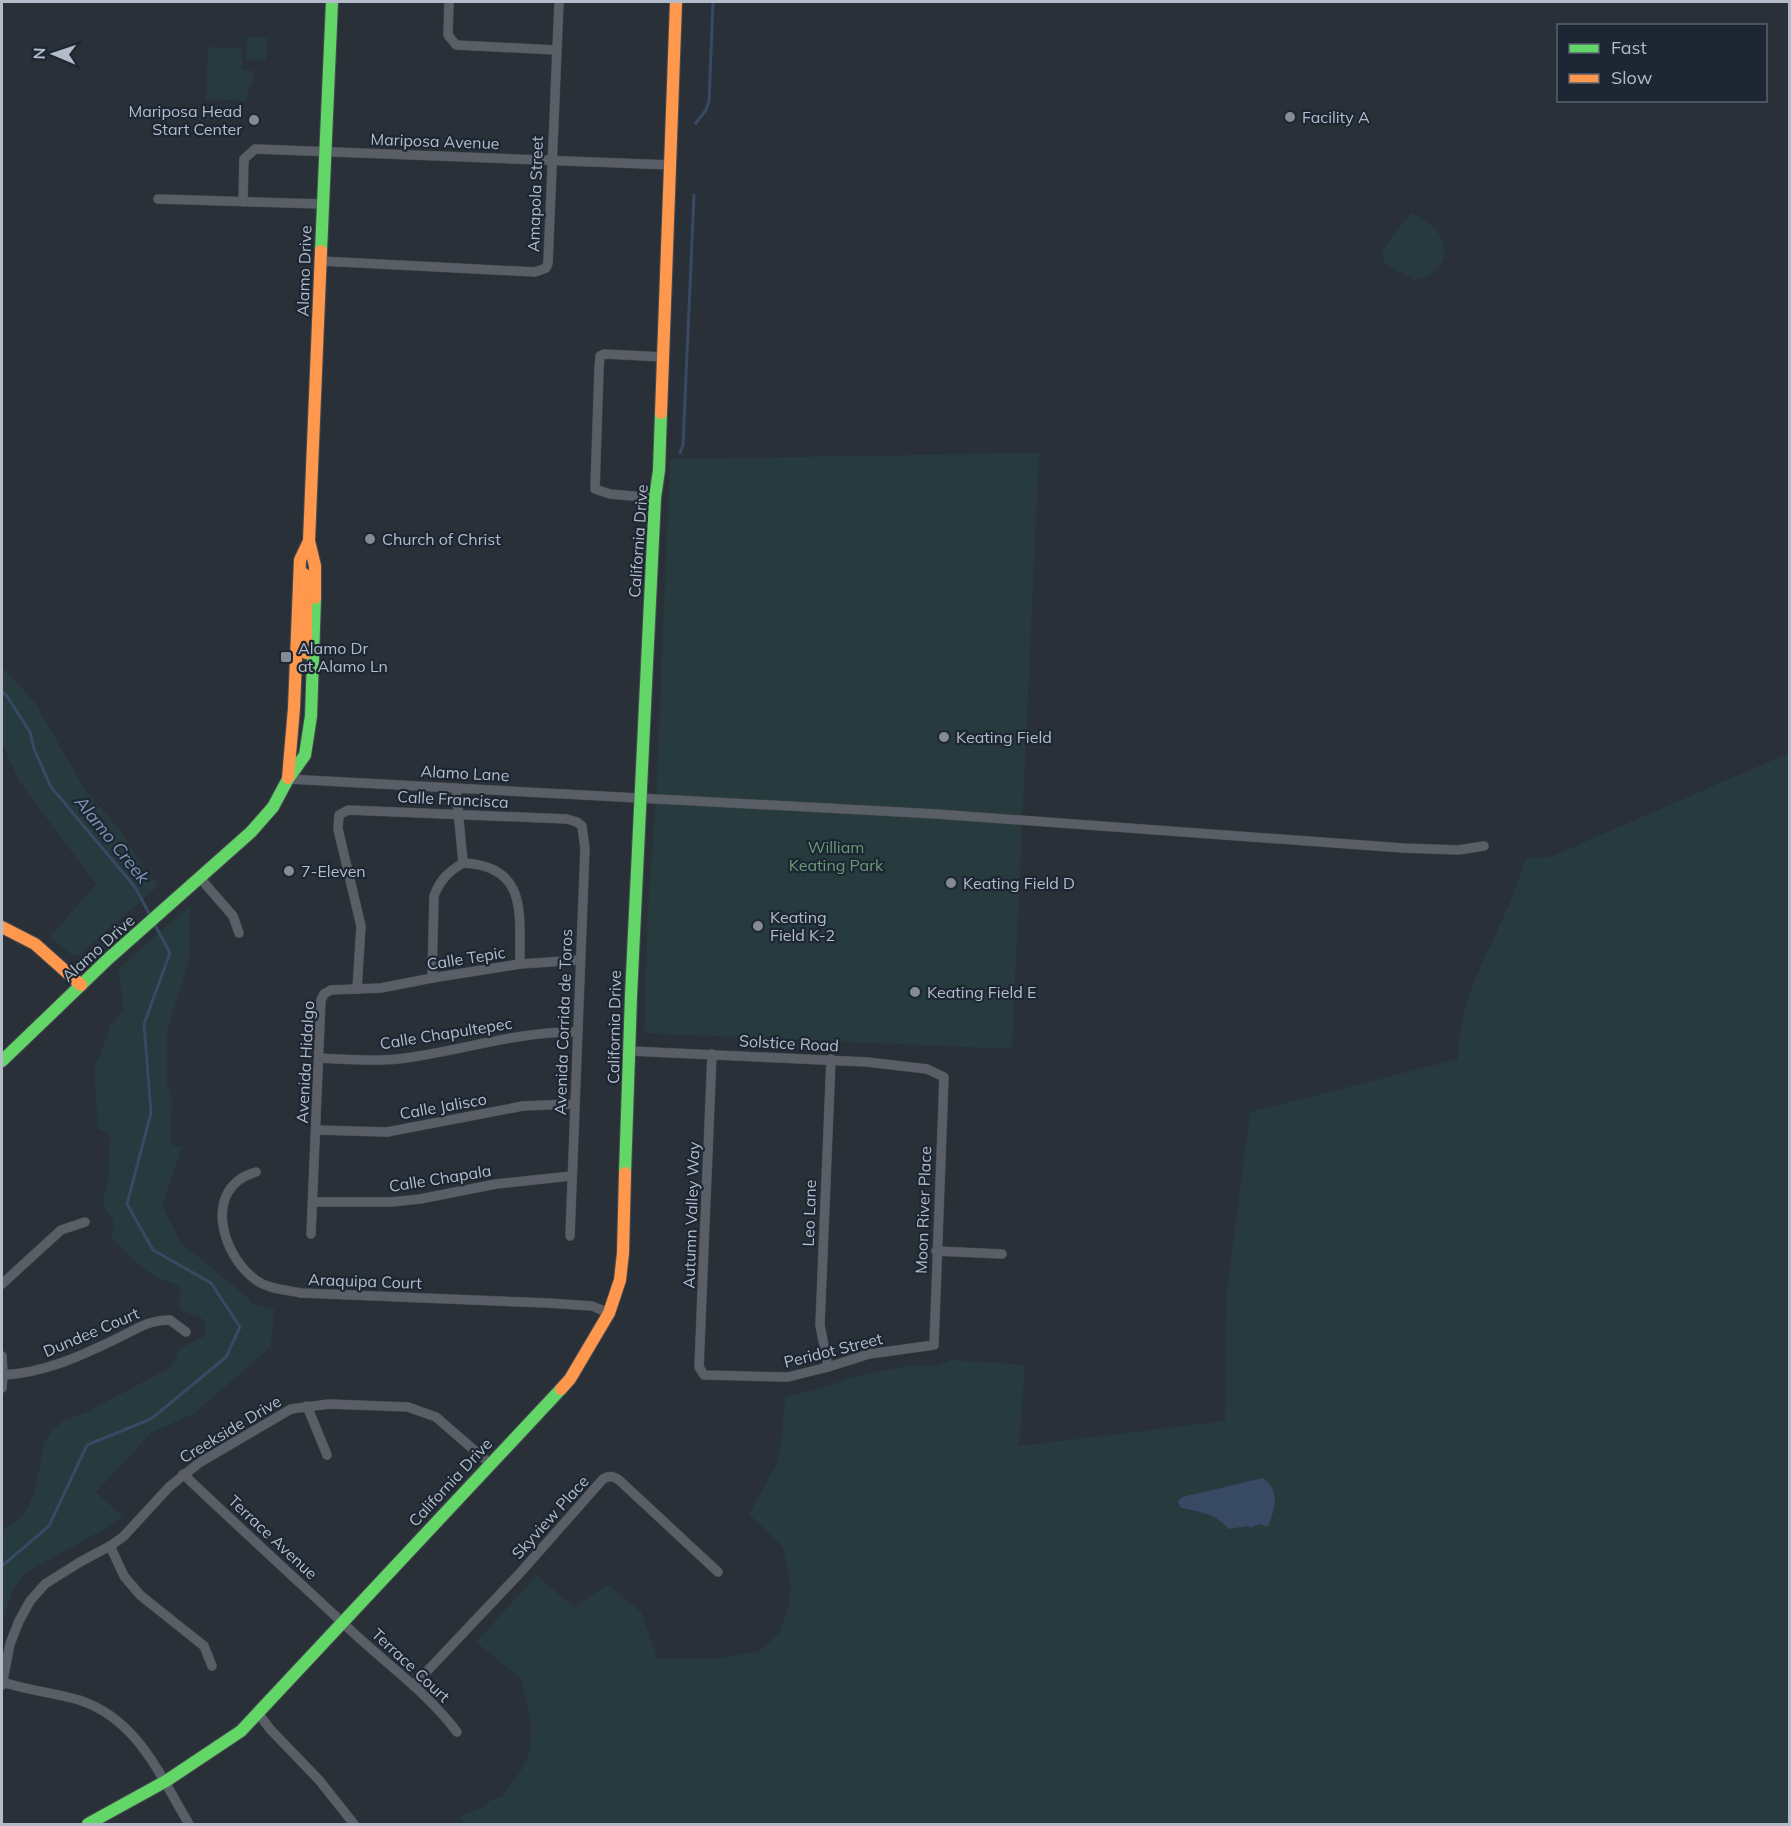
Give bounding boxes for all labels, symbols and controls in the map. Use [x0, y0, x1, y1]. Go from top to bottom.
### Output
north arrow [24, 24, 84, 84]
legend [1557, 24, 1767, 102]
text: Fast [1611, 36, 1647, 59]
text: N [29, 47, 49, 60]
text: Slow [1611, 66, 1653, 89]
place label: Mariposa Head Start Center [128, 101, 242, 139]
place label: Facility A [1302, 107, 1370, 127]
marker: Facility A [1283, 110, 1297, 124]
marker: Mariposa Head Start Center [247, 113, 261, 127]
street label: Mariposa Avenue [370, 129, 500, 153]
street label: Amapola Street [523, 135, 547, 252]
street label: Alamo Drive [292, 225, 316, 317]
street label: California Drive [624, 484, 652, 598]
place label: Church of Christ [382, 529, 501, 549]
marker: Church of Christ [363, 532, 377, 546]
place label: Alamo Dr at Alamo Ln [298, 638, 388, 676]
marker: Alamo Dr at Alamo Ln [279, 650, 293, 664]
place label: Keating Field [956, 727, 1052, 747]
marker: Keating Field [937, 730, 951, 744]
street label: Alamo Lane [420, 761, 510, 785]
street label: Calle Francisca [397, 786, 509, 812]
water label: Alamo Creek [69, 790, 155, 889]
park label: William Keating Park [789, 837, 884, 875]
place label: 7-Eleven [301, 861, 366, 881]
marker: 7-Eleven [282, 864, 296, 878]
place label: Keating Field D [963, 873, 1075, 893]
marker: Keating Field D [944, 876, 958, 890]
place label: Keating Field K-2 [770, 907, 835, 945]
street label: Alamo Drive [57, 910, 139, 986]
marker: Keating Field K-2 [751, 919, 765, 933]
street label: Avenida Corrida de Toros [550, 929, 576, 1115]
street label: Calle Tepic [425, 942, 507, 974]
street label: California Drive [603, 970, 625, 1084]
place label: Keating Field E [927, 982, 1036, 1002]
marker: Keating Field E [908, 985, 922, 999]
street label: Avenida Hidalgo [292, 1000, 318, 1124]
street label: Calle Chapultepec [378, 1013, 514, 1053]
street label: Solstice Road [739, 1030, 839, 1056]
street label: Calle Jalisco [398, 1089, 488, 1123]
street label: Autumn Valley Way [678, 1141, 704, 1289]
street label: Moon River Place [911, 1146, 935, 1274]
street label: Calle Chapala [387, 1160, 493, 1196]
street label: Leo Lane [798, 1179, 820, 1247]
street label: Araquipa Court [308, 1269, 423, 1293]
street label: Dundee Court [40, 1303, 142, 1361]
street label: Peridot Street [782, 1328, 885, 1372]
street label: Creekside Drive [176, 1391, 284, 1467]
street label: California Drive [404, 1434, 496, 1530]
street label: Skyview Place [507, 1471, 593, 1563]
street label: Terrace Avenue [224, 1491, 322, 1583]
street label: Terrace Court [368, 1624, 454, 1707]

